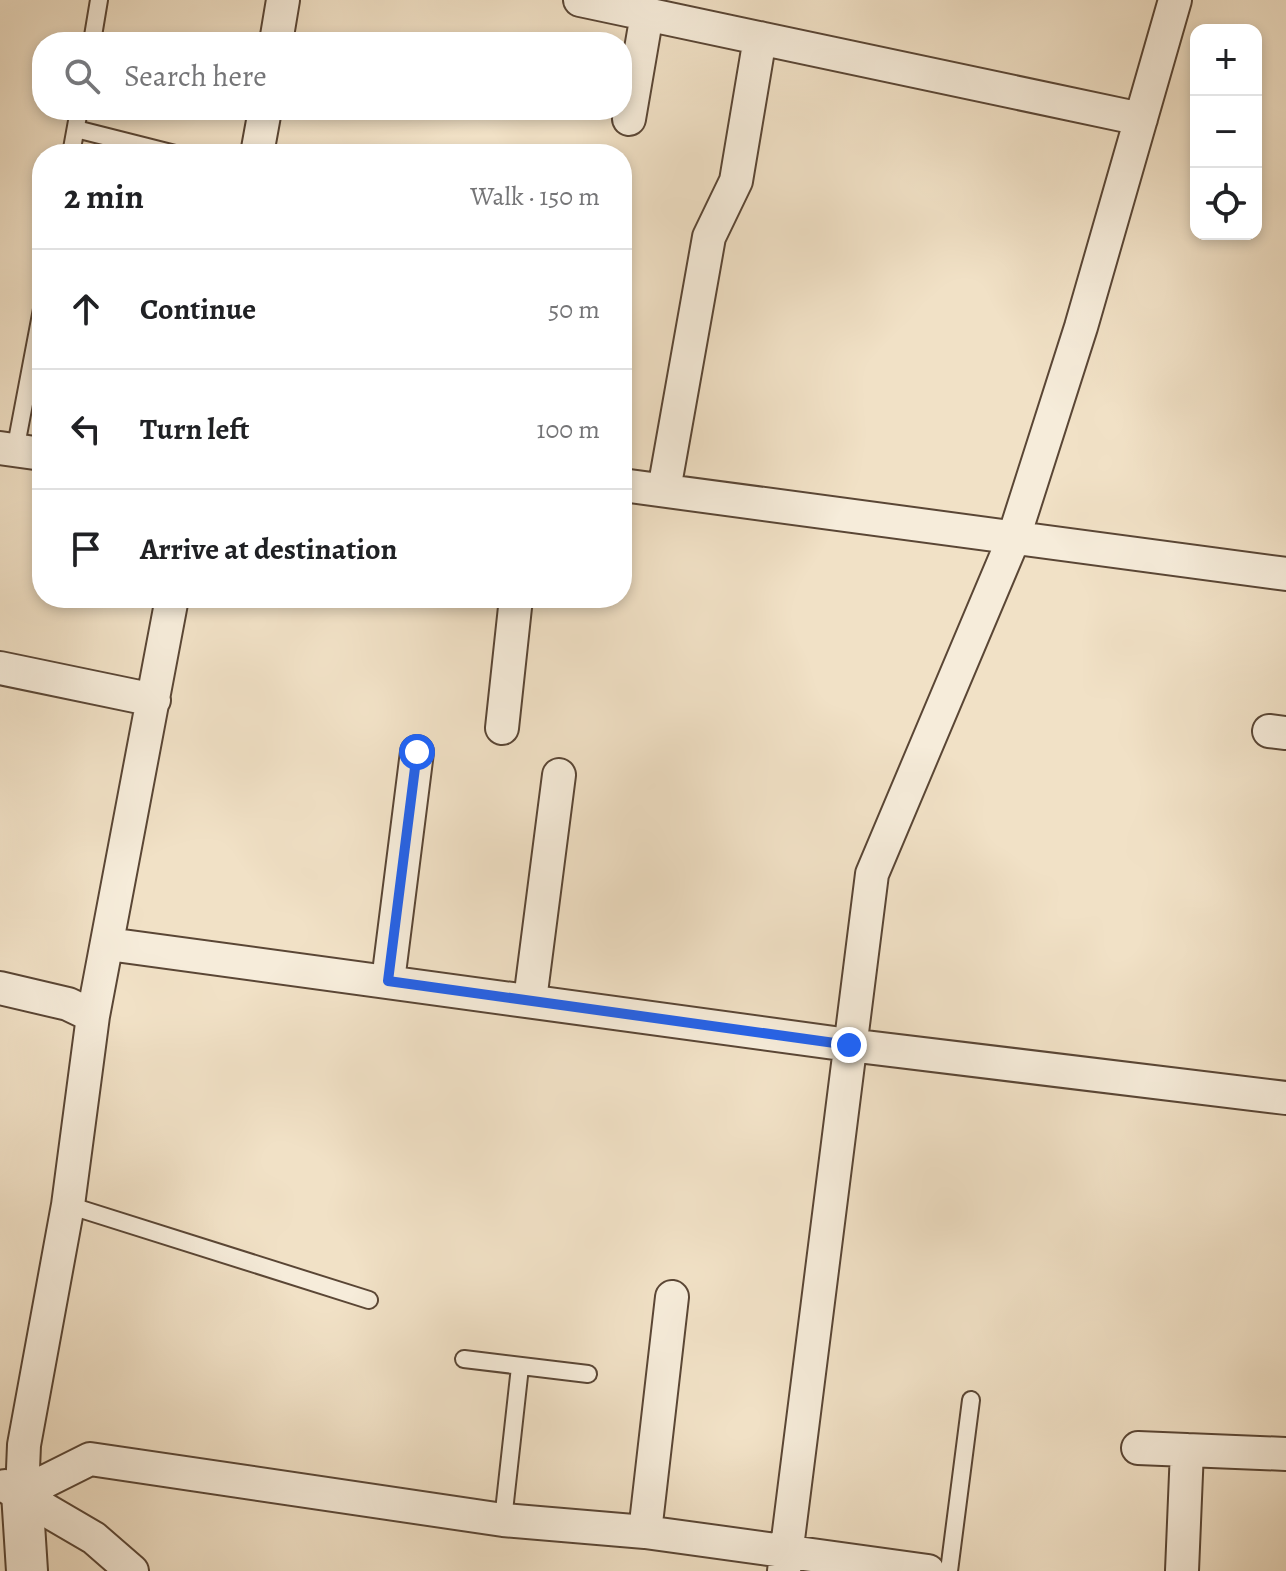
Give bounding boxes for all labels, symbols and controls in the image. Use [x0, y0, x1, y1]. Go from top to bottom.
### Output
map controls [1190, 24, 1262, 240]
button: + [1190, 24, 1262, 96]
search box [32, 32, 632, 120]
icon: search [60, 54, 104, 98]
text: Search here [124, 56, 267, 96]
button: − [1190, 96, 1262, 168]
button: locate [1190, 168, 1262, 240]
text: 2 min [64, 173, 144, 220]
text: Walk · 150 m [470, 179, 600, 214]
icon: ahead [64, 287, 108, 331]
text: Continue [140, 289, 256, 329]
text: 50 m [548, 292, 600, 327]
icon: left [64, 407, 108, 451]
text: Turn left [140, 409, 249, 449]
text: 100 m [537, 412, 600, 447]
icon: arrive [64, 527, 108, 571]
text: Arrive at destination [140, 529, 397, 569]
route start [399, 734, 435, 770]
route end [831, 1027, 867, 1063]

